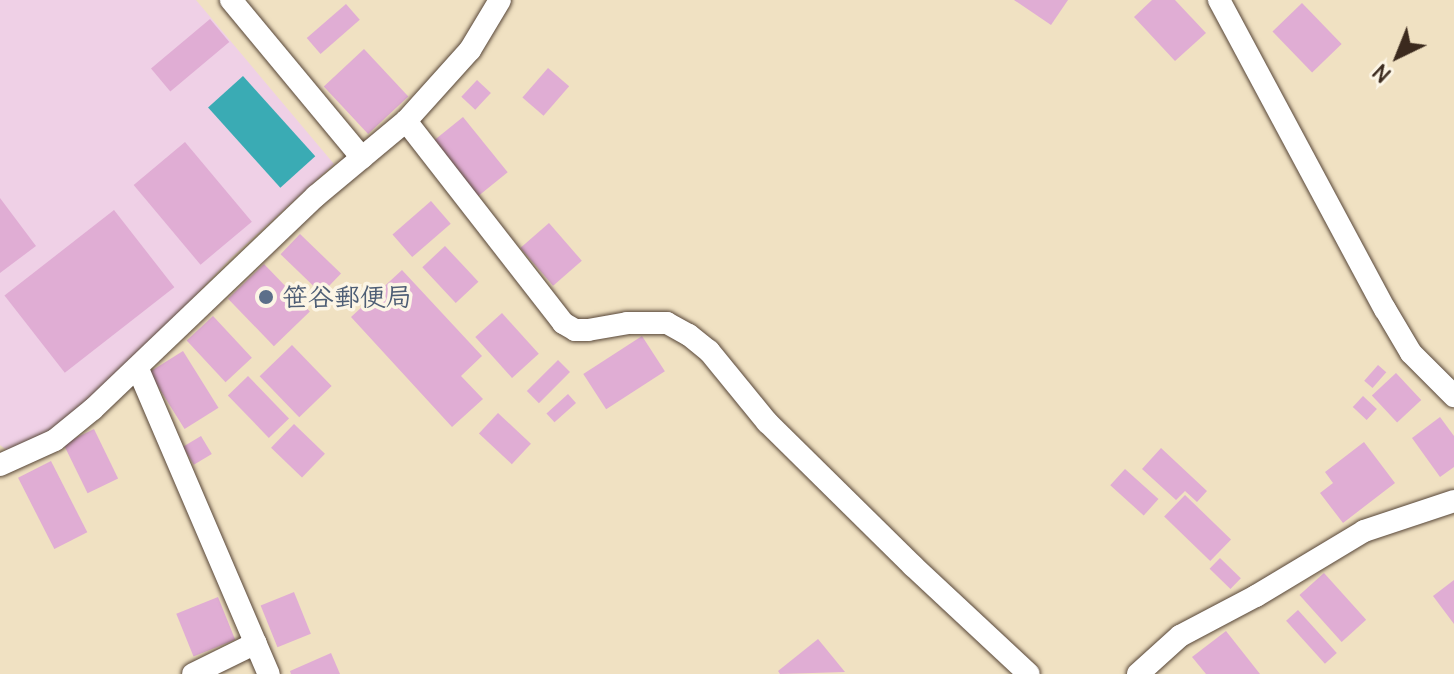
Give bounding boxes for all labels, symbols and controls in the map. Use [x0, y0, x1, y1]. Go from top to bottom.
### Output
north arrow [1358, 16, 1438, 96]
text: N [1367, 58, 1397, 89]
place label: 笹谷郵便局 [282, 281, 412, 313]
marker: 笹谷郵便局 [257, 288, 275, 306]

